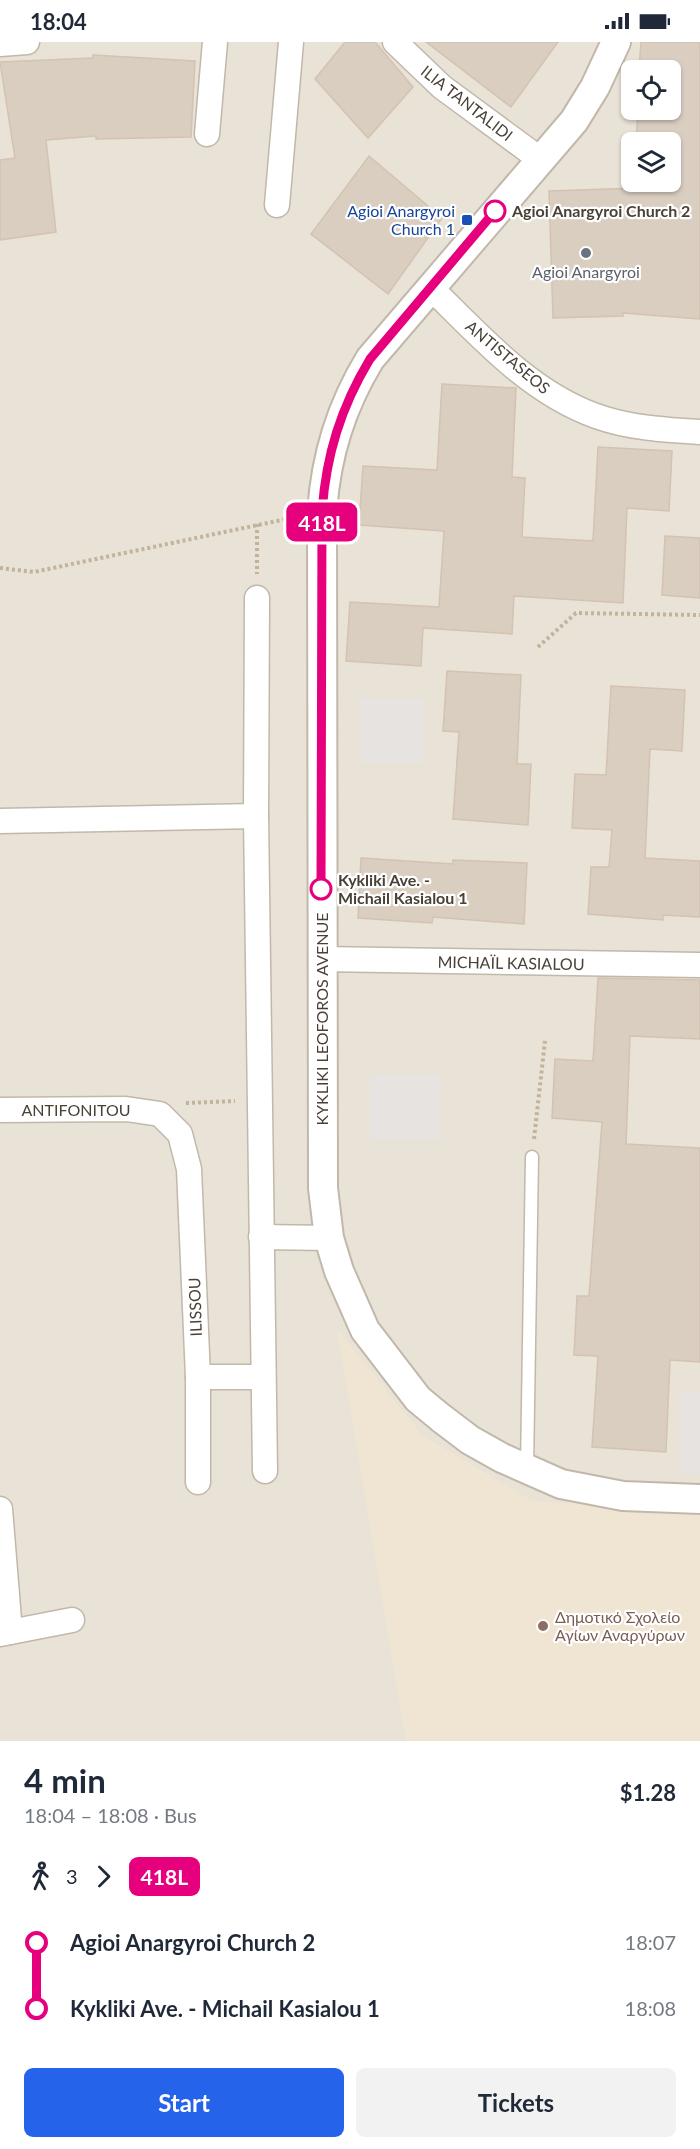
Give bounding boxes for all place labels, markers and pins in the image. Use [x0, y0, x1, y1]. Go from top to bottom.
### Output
marker: Agioi Anargyroi Church 2 [484, 200, 506, 222]
place label: Agioi Anargyroi Church 1 [347, 201, 455, 238]
place label: Agioi Anargyroi Church 2 [511, 201, 690, 220]
marker: Agioi Anargyroi Church 1 [460, 213, 474, 227]
marker: Agioi Anargyroi [579, 246, 593, 260]
place label: Agioi Anargyroi [532, 262, 640, 281]
place label: Kykliki Ave. - Michail Kasialou 1 [338, 870, 468, 907]
marker: Kykliki Ave. - Michail Kasialou 1 [310, 878, 332, 900]
place label: Δημοτικό Σχολείο Αγίων Αναργύρων [555, 1607, 685, 1644]
marker: Δημοτικό Σχολείο Αγίων Αναργύρων [536, 1619, 550, 1633]

